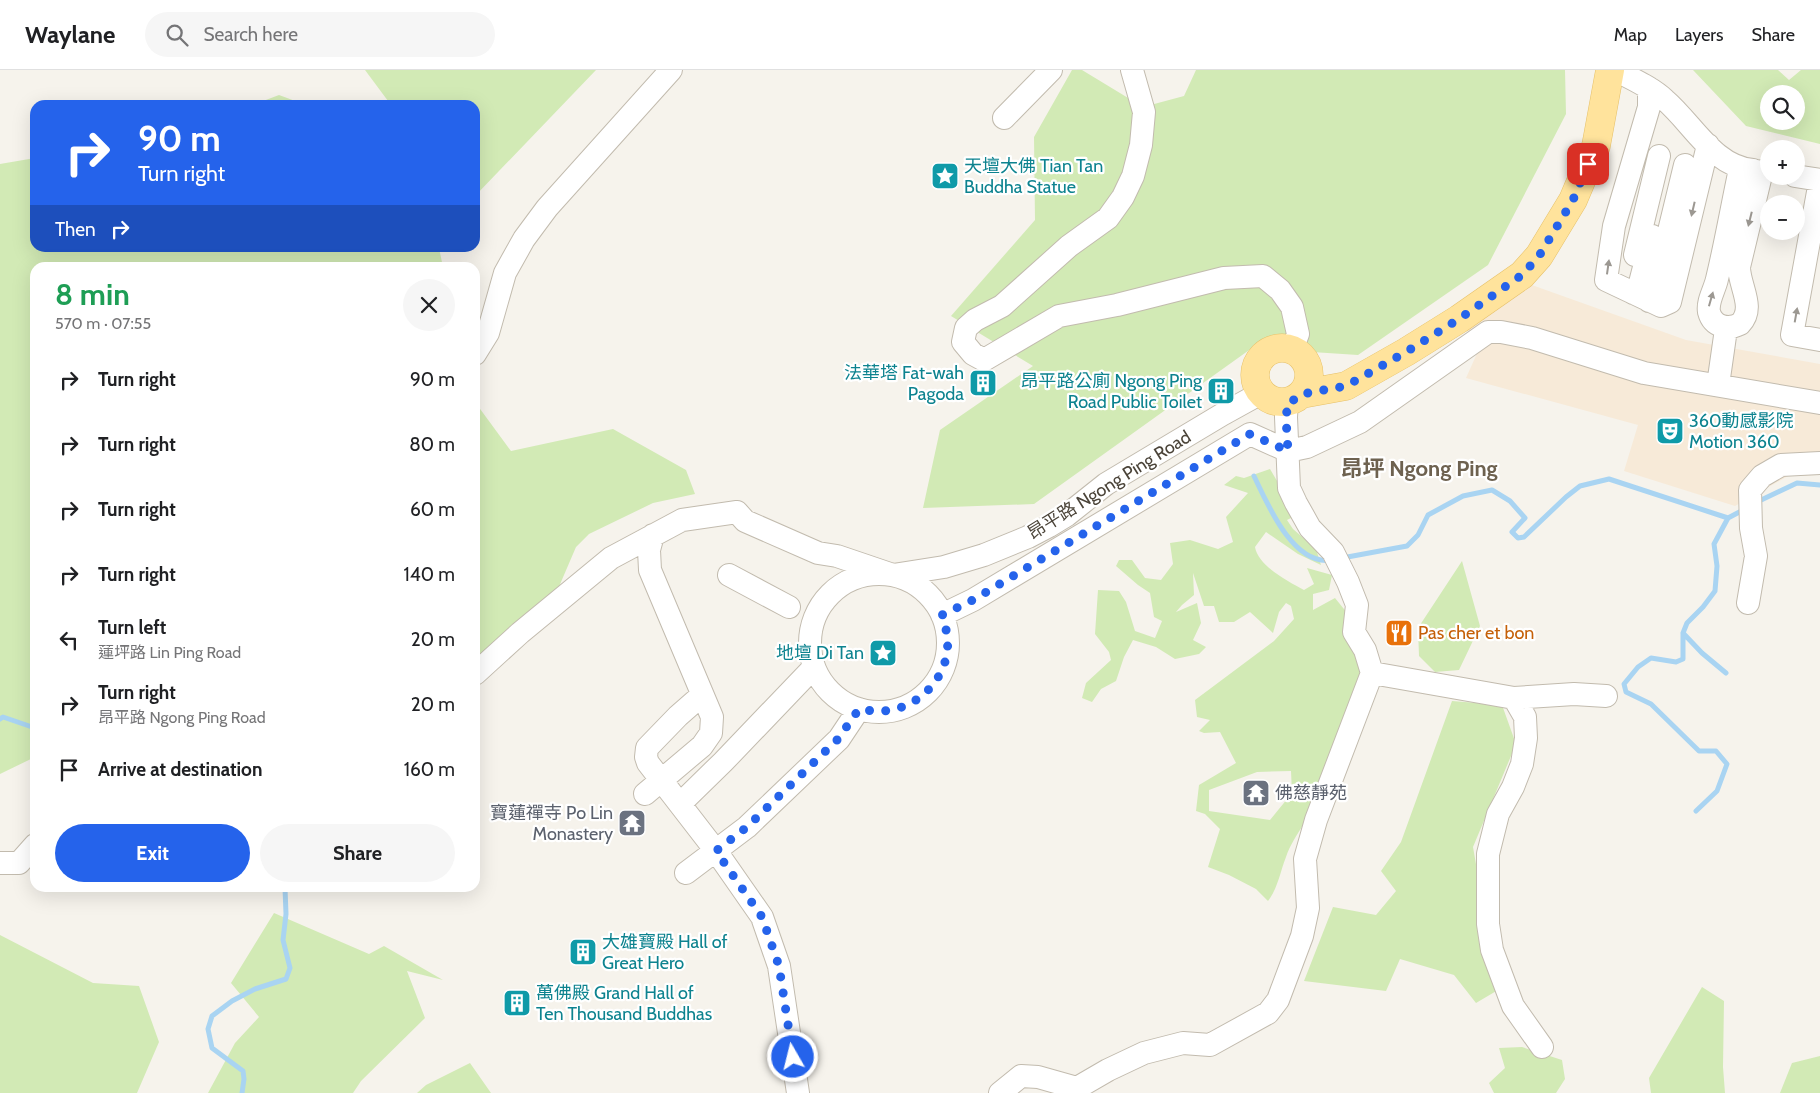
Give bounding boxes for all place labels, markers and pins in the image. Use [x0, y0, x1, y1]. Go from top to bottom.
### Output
pin [1567, 143, 1609, 185]
place label: 天壇大佛 Tian Tan Buddha Statue [964, 155, 1103, 198]
place icon: 天壇大佛 Tian Tan Buddha Statue [930, 161, 960, 191]
place label: 法華塔 Fat-wah Pagoda [844, 362, 964, 405]
building icon: 法華塔 Fat-wah Pagoda [968, 368, 998, 398]
place label: 昂平路公廁 Ngong Ping Road Public Toilet [1021, 370, 1203, 413]
building icon: 昂平路公廁 Ngong Ping Road Public Toilet [1206, 376, 1236, 406]
place label: 360動感影院 Motion 360 [1689, 410, 1794, 453]
theatre icon: 360動感影院 Motion 360 [1655, 416, 1685, 446]
restaurant icon: Pas cher et bon [1384, 618, 1414, 648]
place label: Pas cher et bon [1418, 622, 1534, 644]
place icon: 地壇 Di Tan [868, 638, 898, 668]
place label: 地壇 Di Tan [776, 642, 864, 664]
temple icon: 佛慈靜苑 [1241, 778, 1271, 808]
place label: 佛慈靜苑 [1275, 782, 1347, 804]
place label: 寶蓮禪寺 Po Lin Monastery [490, 802, 613, 845]
temple icon: 寶蓮禪寺 Po Lin Monastery [617, 808, 647, 838]
place label: 大雄寶殿 Hall of Great Hero [602, 931, 728, 974]
building icon: 大雄寶殿 Hall of Great Hero [568, 937, 598, 967]
place label: 萬佛殿 Grand Hall of Ten Thousand Buddhas [536, 982, 712, 1025]
building icon: 萬佛殿 Grand Hall of Ten Thousand Buddhas [502, 988, 532, 1018]

